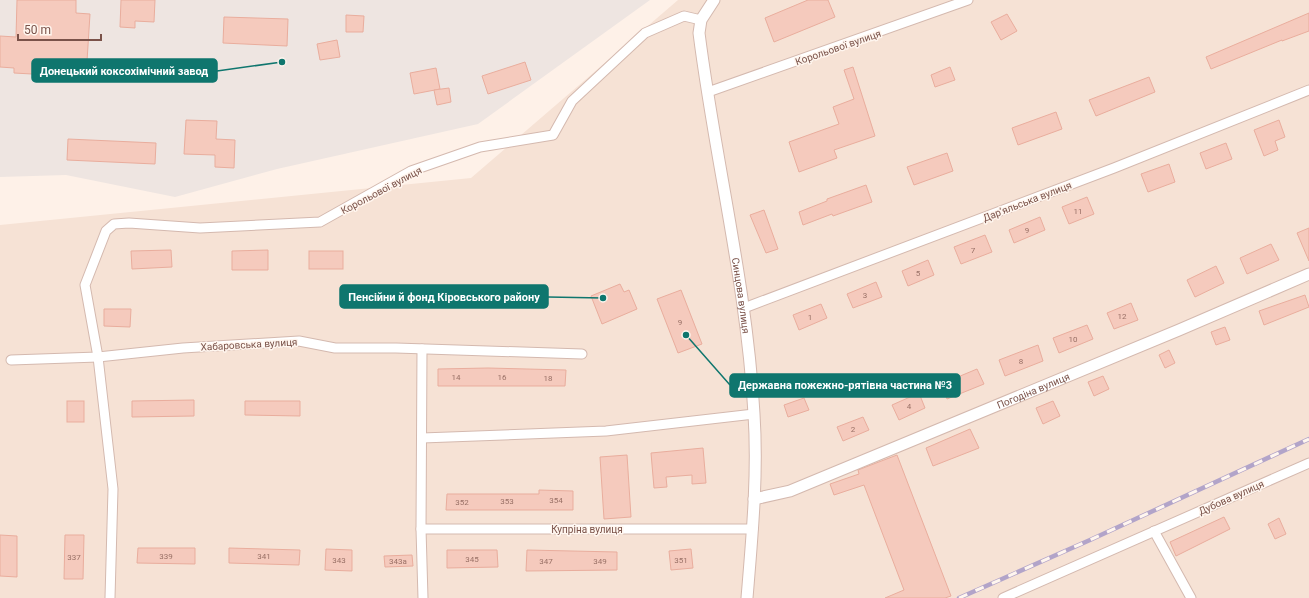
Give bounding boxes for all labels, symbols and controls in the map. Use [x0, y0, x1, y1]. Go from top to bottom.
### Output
scale bar [18, 16, 101, 42]
text: 50 m [24, 23, 51, 37]
street label: Корольової вулиця [794, 28, 882, 67]
callout: Донецький коксохімічний завод [32, 59, 217, 82]
text: Донецький коксохімічний завод [40, 65, 208, 78]
street label: Корольової вулиця [339, 165, 423, 216]
street label: Дар’яльська вулиця [981, 179, 1073, 224]
house number: 11 [1074, 207, 1083, 216]
house number: 9 [1025, 226, 1029, 235]
house number: 7 [971, 246, 976, 255]
street label: Синцова вулиця [730, 257, 752, 334]
house number: 5 [916, 269, 921, 278]
callout: Пенсійни й фонд Кіровського району [340, 285, 548, 308]
text: Пенсійни й фонд Кіровського району [348, 291, 540, 304]
house number: 3 [863, 291, 867, 300]
house number: 12 [1118, 312, 1127, 321]
house number: 1 [808, 313, 812, 322]
house number: 9 [678, 318, 682, 327]
house number: 10 [1069, 335, 1078, 344]
street label: Хабаровська вулиця [200, 336, 298, 353]
house number: 8 [1019, 357, 1024, 366]
street label: Погодіна вулиця [995, 371, 1071, 411]
house number: 14 [452, 373, 461, 382]
house number: 16 [498, 373, 507, 382]
house number: 18 [544, 374, 553, 383]
callout: Державна пожежно-рятівна частина №3 [730, 374, 960, 397]
text: Державна пожежно-рятівна частина №3 [738, 379, 952, 392]
house number: 4 [907, 402, 912, 411]
house number: 2 [851, 425, 856, 434]
street label: Дубова вулиця [1197, 478, 1266, 517]
house number: 354 [549, 496, 563, 505]
house number: 353 [500, 497, 514, 506]
house number: 352 [455, 498, 469, 507]
street label: Купріна вулиця [551, 524, 623, 535]
house number: 339 [159, 552, 173, 561]
house number: 341 [257, 552, 271, 561]
house number: 337 [67, 553, 81, 562]
house number: 345 [465, 555, 479, 564]
house number: 343 [332, 556, 346, 565]
house number: 351 [674, 556, 688, 565]
house number: 343а [389, 557, 407, 566]
house number: 347 [539, 557, 553, 566]
house number: 349 [593, 557, 607, 566]

